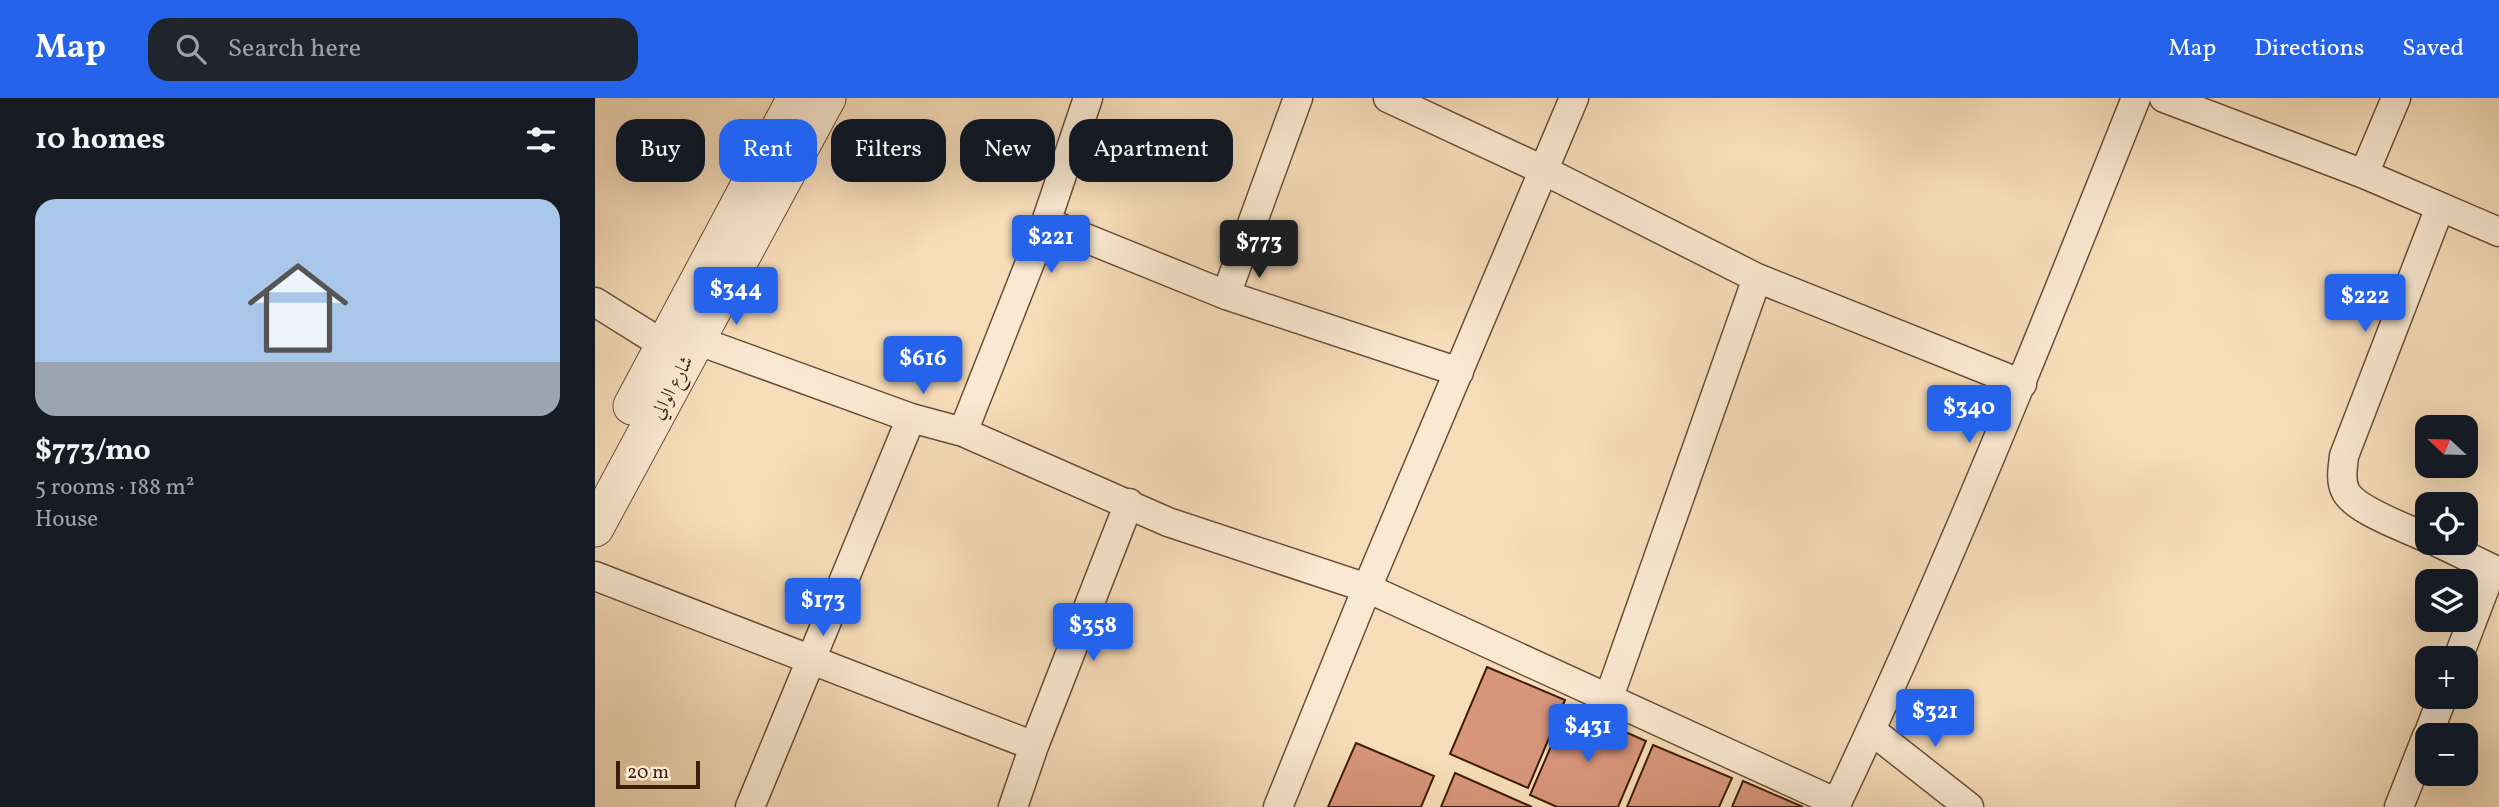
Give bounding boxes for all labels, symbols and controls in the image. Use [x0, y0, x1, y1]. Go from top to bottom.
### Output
search box [148, 18, 638, 81]
text: Map [35, 26, 106, 72]
icon: search [172, 30, 210, 68]
text: Search here [228, 31, 361, 67]
text: Map [2168, 32, 2216, 66]
text: Directions [2254, 32, 2364, 66]
text: Saved [2402, 32, 2464, 66]
text: 10 homes [35, 119, 165, 161]
chip: Buy [616, 119, 705, 182]
chip: Rent [719, 119, 817, 182]
chip: Filters [831, 119, 946, 182]
chip: New [960, 119, 1055, 182]
chip: Apartment [1069, 119, 1233, 182]
icon: filters [522, 121, 560, 159]
pin: $221 [1010, 216, 1092, 275]
pin: $773 [1218, 220, 1300, 280]
text: $221 [1028, 222, 1074, 254]
text: $773 [1236, 227, 1282, 259]
icon: home [235, 245, 361, 371]
pin: $344 [695, 268, 777, 327]
text: $344 [710, 274, 762, 306]
pin: $222 [2324, 274, 2406, 334]
text: $222 [2341, 281, 2389, 313]
pin: $616 [882, 336, 964, 396]
text: $616 [899, 343, 947, 375]
street label: شارع الوالي [645, 352, 701, 425]
pin: $340 [1928, 386, 2010, 445]
text: $340 [1943, 392, 1995, 424]
north arrow [2415, 415, 2478, 478]
map controls [2415, 415, 2478, 786]
text: $773/mo [35, 430, 151, 472]
text: 5 rooms · 188 m² [35, 472, 194, 504]
button: locate [2415, 492, 2478, 555]
text: House [35, 504, 98, 536]
button: layers [2415, 569, 2478, 632]
pin: $173 [782, 578, 864, 638]
text: $173 [801, 585, 845, 617]
pin: $358 [1052, 603, 1134, 663]
text: $358 [1069, 610, 1117, 642]
button: + [2415, 646, 2478, 709]
pin: $321 [1894, 690, 1976, 749]
text: $321 [1912, 696, 1958, 728]
pin: $431 [1547, 704, 1629, 764]
text: $431 [1565, 711, 1611, 743]
button: − [2415, 723, 2478, 786]
scale bar [616, 758, 700, 790]
text: 20 m [627, 760, 669, 786]

